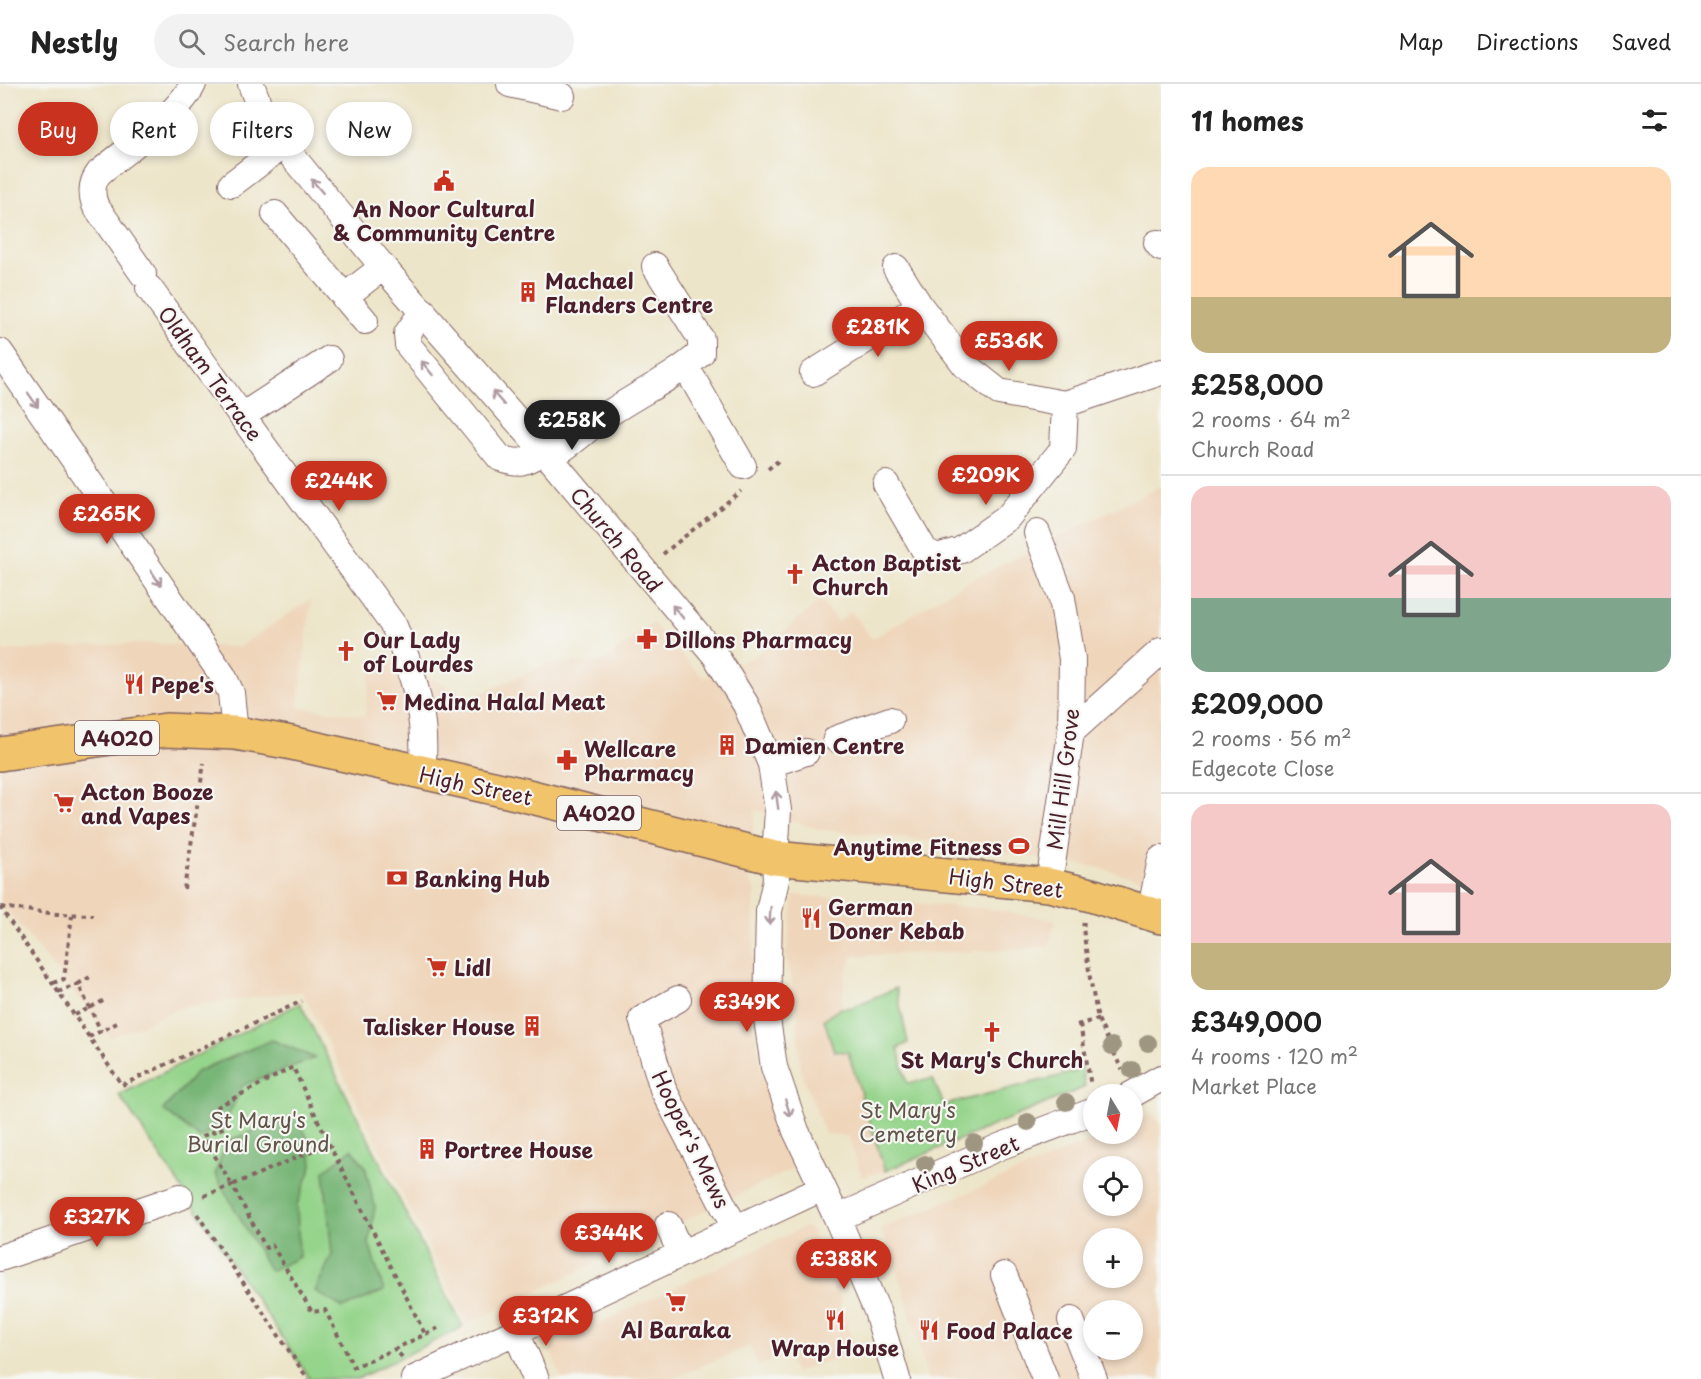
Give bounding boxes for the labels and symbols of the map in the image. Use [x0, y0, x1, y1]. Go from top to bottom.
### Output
public building icon: An Noor Cultural & Community Centre [432, 169, 456, 193]
one-way arrow [310, 179, 324, 194]
place label: An Noor Cultural & Community Centre [333, 192, 555, 248]
place label: Machael Flanders Centre [545, 264, 713, 320]
building icon: Machael Flanders Centre [516, 280, 540, 304]
street label: Oldham Terrace [151, 299, 271, 447]
pin: £281K [836, 307, 920, 358]
pin: £536K [967, 321, 1051, 372]
one-way arrow [420, 360, 433, 376]
one-way arrow [27, 391, 39, 407]
one-way arrow [491, 391, 505, 406]
pin: £258K [530, 400, 614, 451]
pin: £209K [944, 455, 1028, 506]
pin: £244K [297, 461, 381, 512]
street label: Church Road [563, 479, 671, 599]
pin: £265K [65, 494, 149, 545]
place label: Acton Baptist Church [812, 546, 962, 602]
church icon: Acton Baptist Church [783, 562, 807, 586]
one-way arrow [150, 569, 162, 585]
one-way arrow [671, 605, 685, 620]
place label: Our Lady of Lourdes [363, 623, 473, 679]
place label: Dillons Pharmacy [664, 623, 852, 655]
pharmacy icon: Dillons Pharmacy [635, 627, 659, 651]
church icon: Our Lady of Lourdes [334, 639, 358, 663]
place label: Pepe's [151, 668, 214, 700]
restaurant icon: Pepe's [122, 672, 146, 696]
place label: Medina Halal Meat [404, 685, 606, 717]
supermarket icon: Medina Halal Meat [375, 689, 399, 713]
street label: Mill Hill Grove [1037, 706, 1087, 852]
road number: A4020 [75, 721, 159, 755]
place label: Damien Centre [744, 729, 904, 761]
place label: Wellcare Pharmacy [584, 732, 694, 788]
building icon: Damien Centre [715, 733, 739, 757]
pharmacy icon: Wellcare Pharmacy [555, 748, 579, 772]
street label: High Street [416, 757, 536, 813]
place label: Acton Booze and Vapes [81, 775, 214, 831]
one-way arrow [771, 790, 782, 810]
supermarket icon: Acton Booze and Vapes [52, 791, 76, 815]
road number: A4020 [557, 796, 641, 830]
place label: Anytime Fitness [834, 830, 1002, 862]
sports icon: Anytime Fitness [1007, 834, 1031, 858]
street label: High Street [947, 859, 1065, 905]
place label: Banking Hub [414, 862, 550, 894]
bank icon: Banking Hub [385, 866, 409, 890]
place label: German Doner Kebab [828, 890, 964, 946]
one-way arrow [764, 905, 775, 925]
restaurant icon: German Doner Kebab [799, 906, 823, 930]
place label: Lidl [454, 951, 491, 983]
supermarket icon: Lidl [425, 955, 449, 979]
pin: £349K [705, 982, 789, 1033]
place label: Talisker House [363, 1010, 515, 1042]
building icon: Talisker House [520, 1014, 544, 1038]
church icon: St Mary's Church [980, 1020, 1004, 1044]
place label: St Mary's Church [900, 1043, 1084, 1075]
street label: Hooper's Mews [645, 1065, 739, 1213]
north arrow [1083, 1084, 1143, 1144]
park label: St Mary's Cemetery [859, 1093, 957, 1149]
one-way arrow [783, 1098, 794, 1117]
park label: St Mary's Burial Ground [186, 1103, 330, 1159]
street label: King Street [906, 1126, 1024, 1200]
place label: Portree House [444, 1133, 593, 1165]
building icon: Portree House [415, 1137, 439, 1161]
pin: £327K [55, 1197, 139, 1248]
pin: £344K [567, 1213, 651, 1264]
pin: £388K [802, 1239, 886, 1290]
supermarket icon: Al Baraka [664, 1290, 688, 1314]
pin: £312K [504, 1296, 588, 1347]
restaurant icon: Wrap House [823, 1308, 847, 1332]
place label: Al Baraka [620, 1313, 731, 1345]
place label: Food Palace [946, 1314, 1073, 1346]
restaurant icon: Food Palace [917, 1318, 941, 1342]
place label: Wrap House [771, 1331, 899, 1363]

